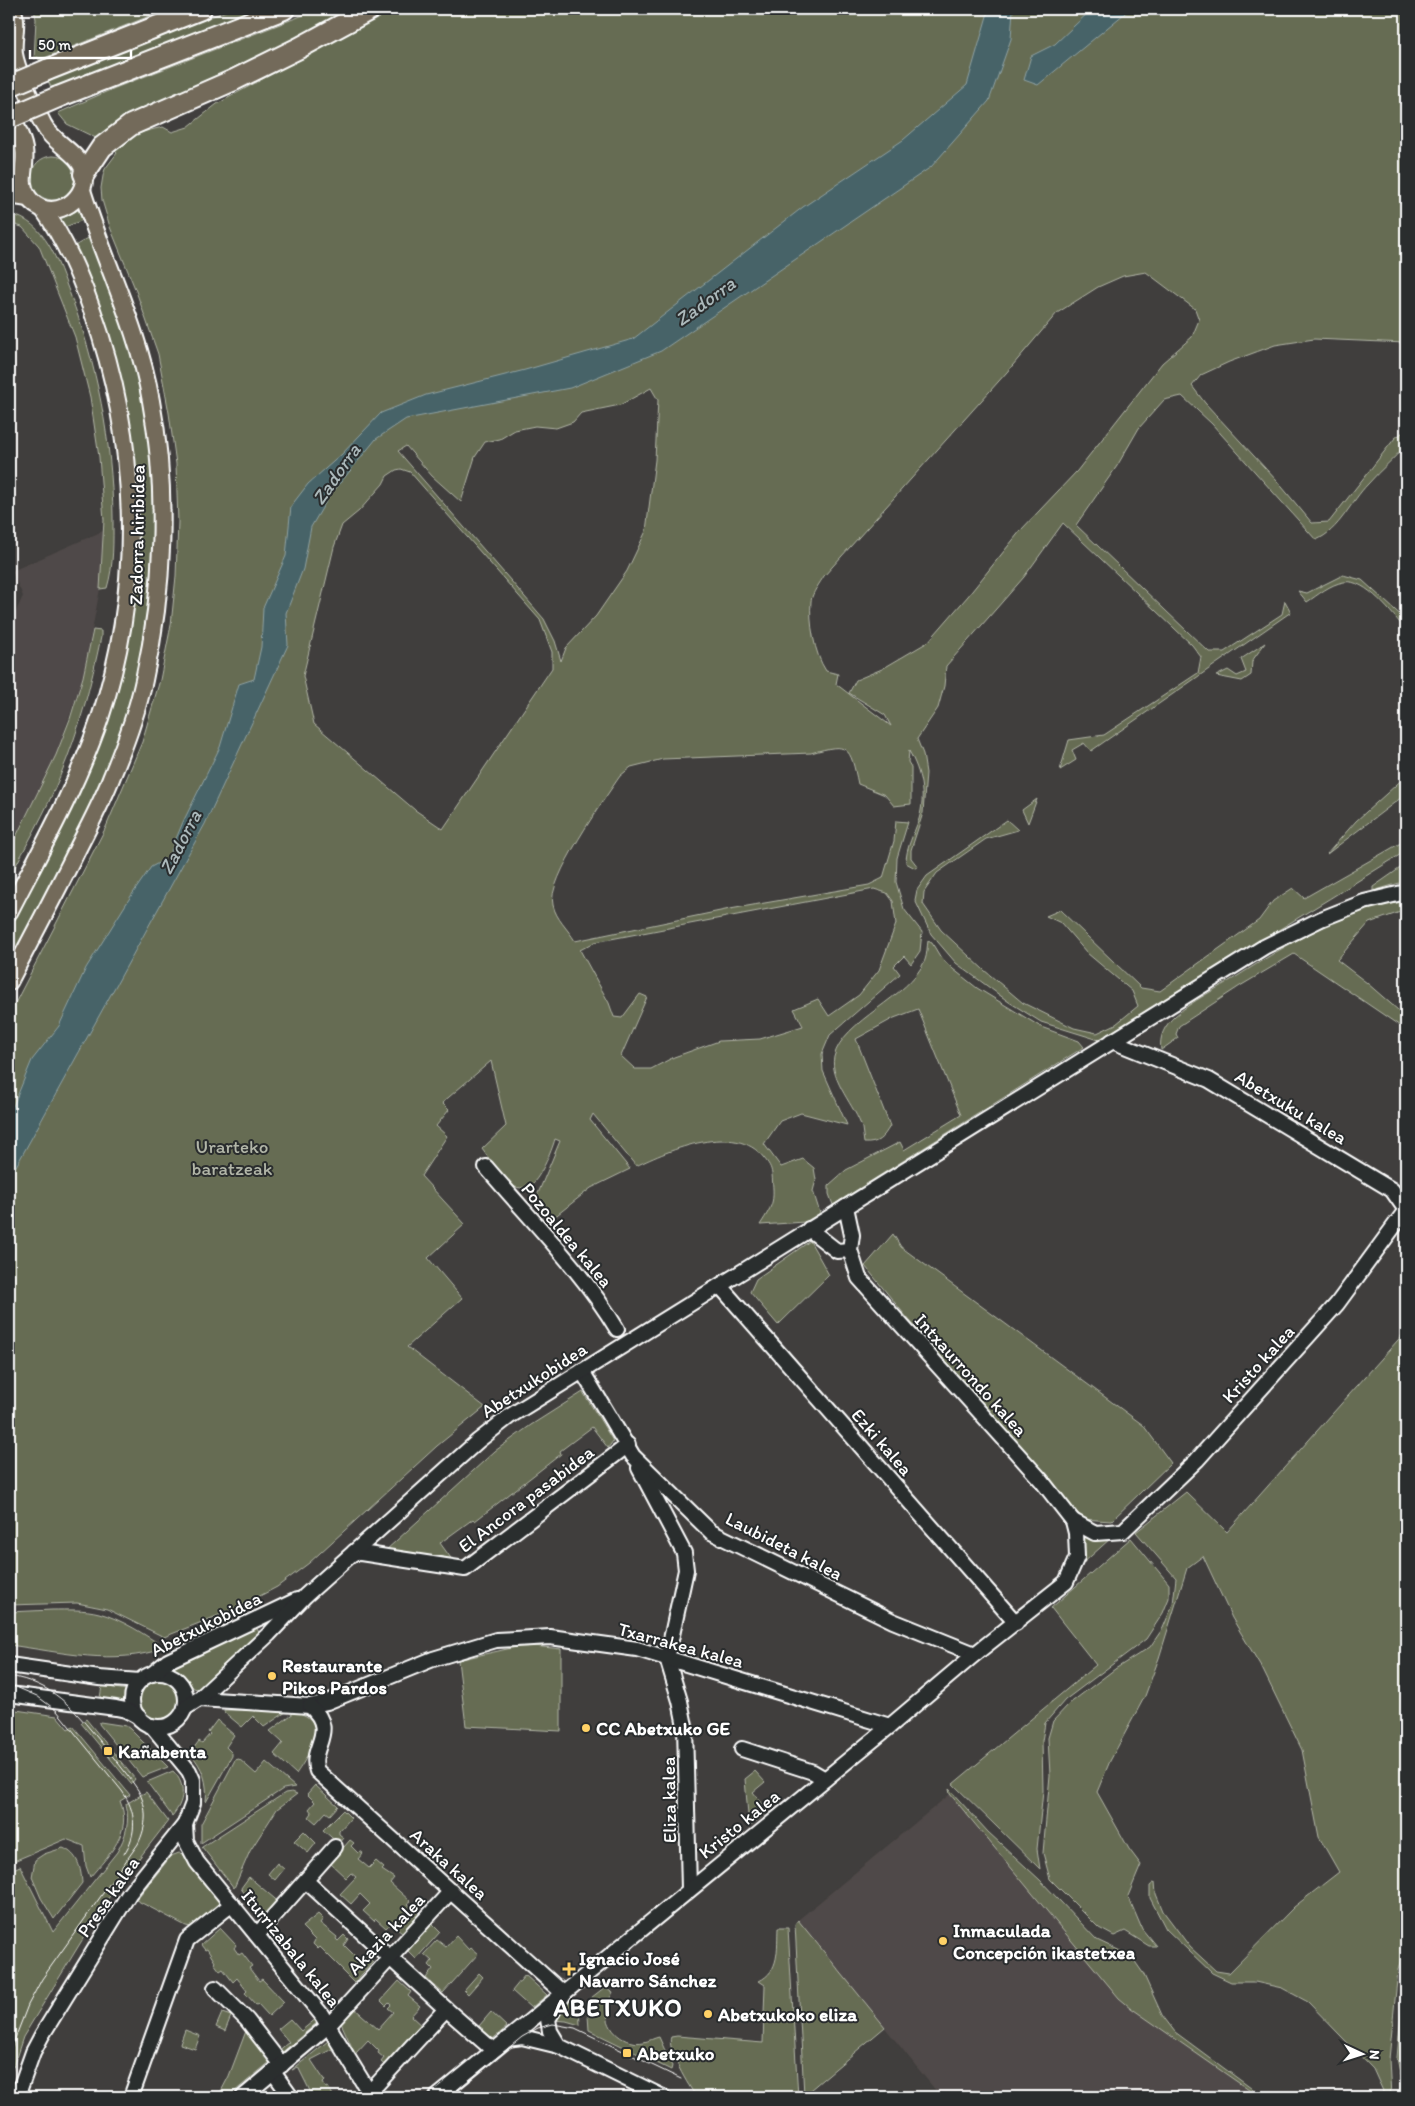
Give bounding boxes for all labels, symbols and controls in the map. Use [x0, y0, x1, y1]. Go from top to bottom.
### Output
scale bar [30, 28, 131, 60]
text: 50 m [38, 36, 71, 54]
water label: Zadorra [670, 271, 740, 331]
water label: Zadorra [306, 438, 366, 509]
street label: Zadorra hiribidea [124, 465, 150, 605]
water label: Zadorra [154, 805, 207, 878]
street label: Abetxuku kalea [1231, 1065, 1351, 1150]
park label: Urarteko baratzeak [192, 1135, 273, 1180]
street label: Pozoaldea kalea [516, 1178, 618, 1292]
street label: Intxaurrondo kalea [910, 1309, 1032, 1441]
street label: Kristo kalea [1217, 1320, 1299, 1408]
street label: Abetxukobidea [477, 1337, 591, 1423]
street label: Ezki kalea [847, 1404, 918, 1480]
street label: El Ancora pasabidea [454, 1440, 598, 1558]
street label: Laubideta kalea [722, 1507, 846, 1585]
street label: Abetxukobidea [147, 1586, 265, 1662]
street label: Txarrakea kalea [616, 1617, 746, 1673]
place label: Restaurante Pikos Pardos [282, 1654, 387, 1699]
marker: Restaurante Pikos Pardos [266, 1670, 278, 1682]
place label: CC Abetxuko GE [596, 1717, 731, 1740]
marker: CC Abetxuko GE [580, 1722, 592, 1734]
place label: Kañabenta [118, 1740, 207, 1763]
marker: Kañabenta [102, 1745, 114, 1757]
street label: Eliza kalea [657, 1757, 681, 1843]
street label: Kristo kalea [694, 1784, 784, 1864]
street label: Araka kalea [405, 1823, 493, 1905]
street label: Presa kalea [72, 1852, 144, 1942]
street label: Iturrizabala kalea [236, 1884, 346, 2012]
street label: Akazia kalea [342, 1888, 430, 1980]
place label: Inmaculada Concepción ikastetxea [953, 1919, 1136, 1964]
marker: Inmaculada Concepción ikastetxea [937, 1935, 949, 1947]
place label: Ignacio José Navarro Sánchez [579, 1947, 716, 1992]
marker: Ignacio José Navarro Sánchez [563, 1963, 575, 1975]
district label: ABETXUKO [552, 1993, 683, 2022]
place label: Abetxukoko eliza [717, 2003, 858, 2026]
marker: Abetxukoko eliza [702, 2008, 714, 2020]
north arrow [1338, 2028, 1388, 2078]
place label: Abetxuko [636, 2042, 715, 2065]
marker: Abetxuko [621, 2047, 633, 2059]
text: N [1366, 2050, 1383, 2060]

